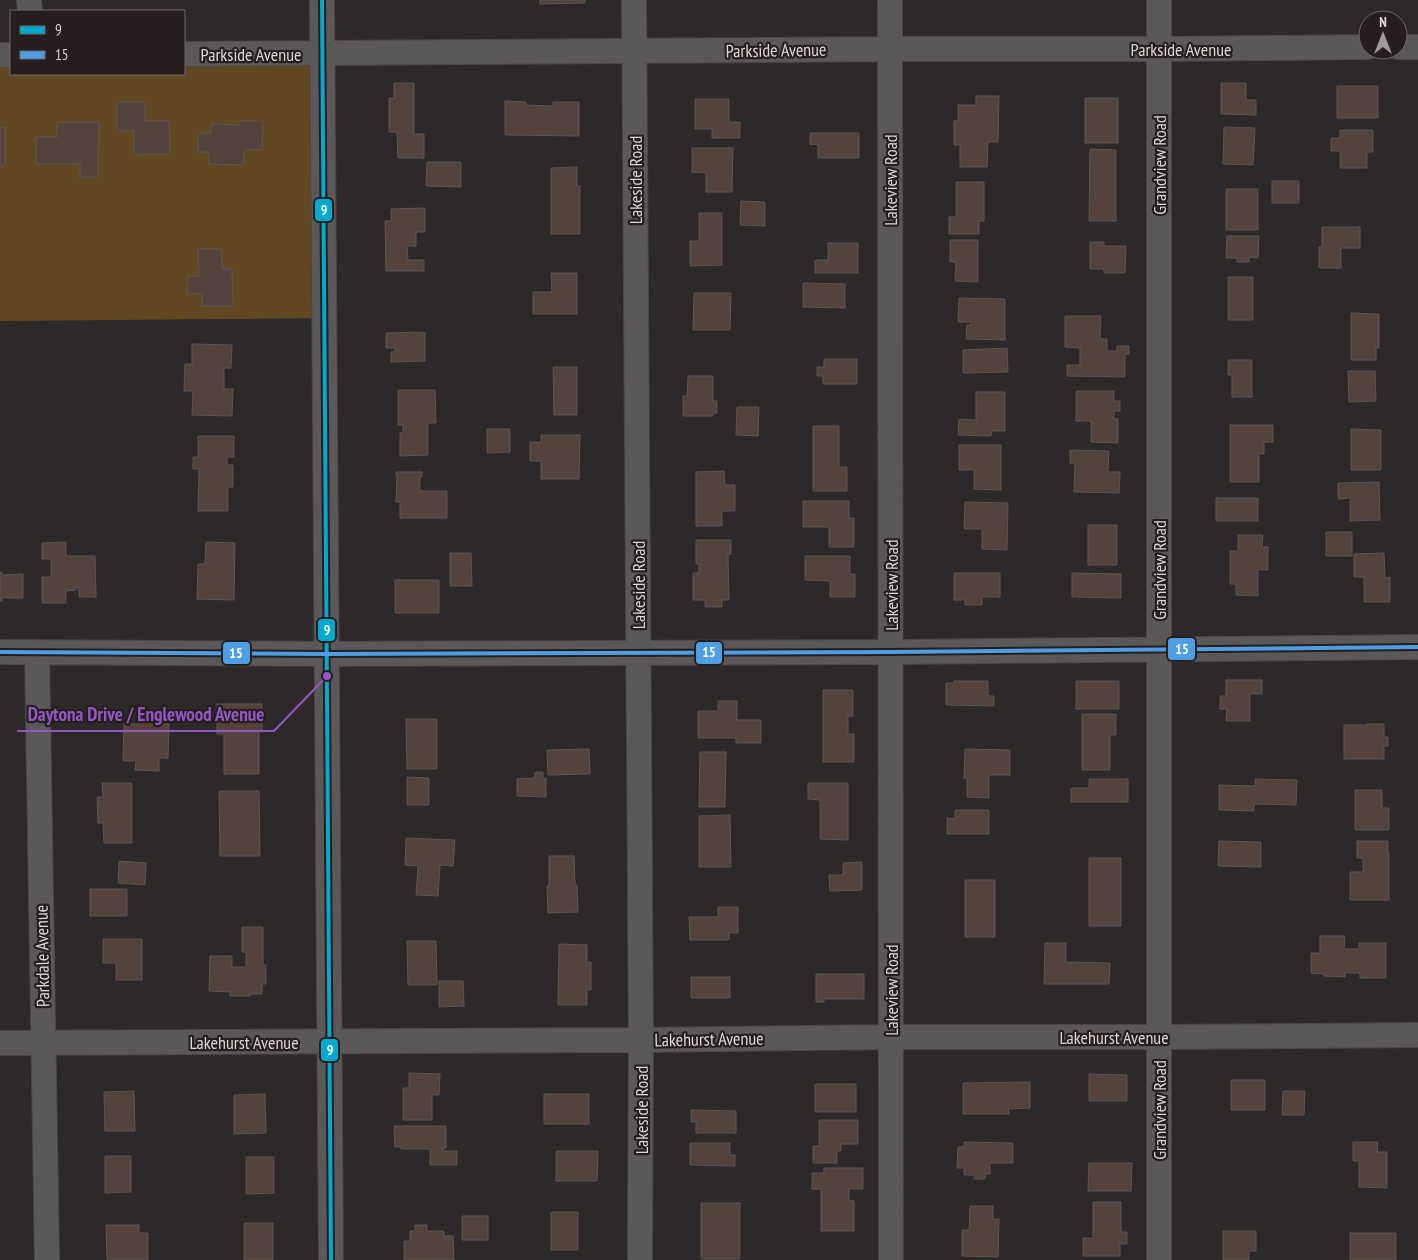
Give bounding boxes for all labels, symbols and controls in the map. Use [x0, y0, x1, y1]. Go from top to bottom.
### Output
legend [10, 10, 185, 75]
north arrow [1358, 10, 1408, 60]
text: N [1379, 13, 1387, 31]
text: 9 [55, 20, 62, 39]
street label: Parkside Avenue [725, 38, 827, 62]
street label: Parkside Avenue [1131, 38, 1231, 61]
street label: Parkside Avenue [201, 43, 301, 66]
text: 15 [55, 45, 69, 64]
street label: Grandview Road [1148, 115, 1171, 215]
street label: Lakeview Road [879, 134, 902, 226]
street label: Lakeside Road [624, 136, 647, 224]
line badge: 9 [314, 198, 333, 222]
text: 9 [321, 201, 328, 219]
street label: Grandview Road [1148, 520, 1171, 620]
street label: Lakeview Road [880, 539, 903, 631]
street label: Lakeside Road [627, 541, 650, 629]
line badge: 9 [317, 618, 336, 642]
text: 9 [324, 621, 331, 639]
line badge: 15 [1167, 637, 1196, 661]
text: 15 [1175, 640, 1189, 658]
line badge: 15 [222, 641, 251, 665]
line badge: 15 [695, 641, 723, 665]
text: 15 [702, 643, 716, 661]
text: 15 [229, 644, 243, 662]
callout: Daytona Drive / Englewood Avenue [17, 697, 274, 731]
text: Daytona Drive / Englewood Avenue [28, 702, 264, 726]
street label: Parkdale Avenue [30, 905, 54, 1007]
street label: Lakeview Road [880, 944, 903, 1036]
street label: Lakehurst Avenue [1059, 1026, 1169, 1049]
street label: Lakehurst Avenue [654, 1027, 764, 1051]
street label: Lakehurst Avenue [189, 1031, 299, 1054]
line badge: 9 [320, 1038, 339, 1062]
text: 9 [327, 1041, 334, 1059]
street label: Grandview Road [1148, 1060, 1171, 1160]
street label: Lakeside Road [630, 1066, 653, 1154]

